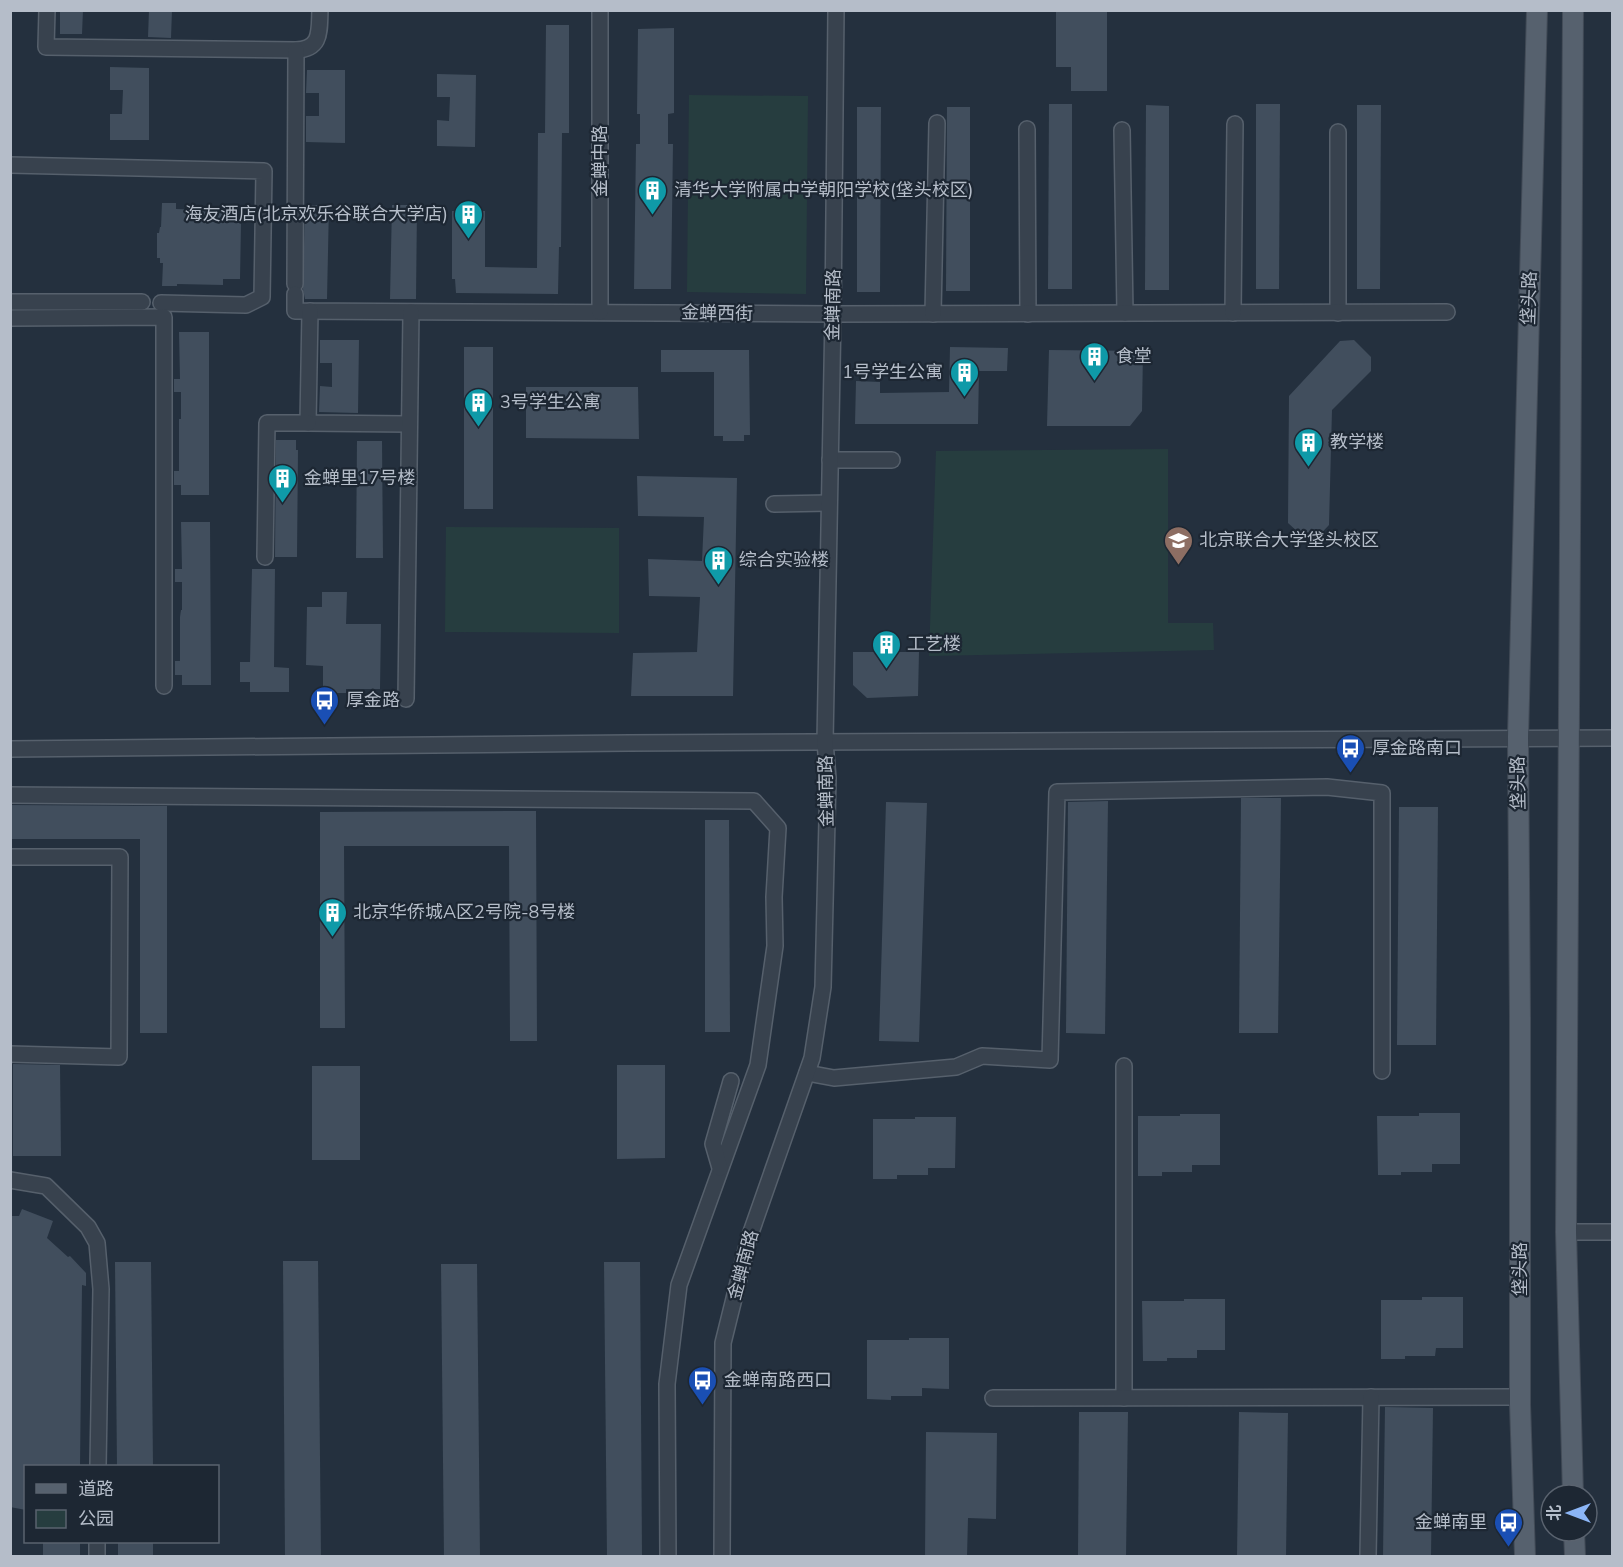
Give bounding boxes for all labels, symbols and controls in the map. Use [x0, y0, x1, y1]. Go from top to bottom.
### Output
street label: 金蝉中路 [588, 125, 612, 197]
building icon: 清华大学附属中学朝阳学校(垡头校区) [637, 174, 669, 216]
place label: 清华大学附属中学朝阳学校(垡头校区) [674, 178, 973, 202]
building icon: 海友酒店(北京欢乐谷联合大学店) [453, 198, 485, 240]
place label: 海友酒店(北京欢乐谷联合大学店) [185, 202, 448, 226]
street label: 金蝉南路 [820, 269, 846, 341]
street label: 垡头路 [1516, 271, 1542, 325]
street label: 金蝉西街 [681, 300, 753, 326]
building icon: 食堂 [1079, 340, 1111, 382]
place label: 食堂 [1116, 344, 1152, 368]
building icon: 1号学生公寓 [948, 356, 980, 398]
place label: 1号学生公寓 [842, 360, 943, 384]
building icon: 3号学生公寓 [463, 386, 495, 428]
place label: 3号学生公寓 [500, 390, 601, 414]
building icon: 教学楼 [1293, 426, 1325, 468]
place label: 教学楼 [1330, 430, 1384, 454]
building icon: 金蝉里17号楼 [267, 462, 299, 504]
place label: 金蝉里17号楼 [304, 466, 416, 490]
school or university icon: 北京联合大学垡头校区 [1162, 524, 1194, 566]
place label: 北京联合大学垡头校区 [1199, 528, 1379, 552]
building icon: 综合实验楼 [702, 544, 734, 586]
place label: 综合实验楼 [739, 548, 829, 572]
building icon: 工艺楼 [870, 628, 902, 670]
place label: 工艺楼 [907, 632, 961, 656]
bus stop icon: 厚金路 [309, 684, 341, 726]
place label: 厚金路 [346, 688, 400, 712]
bus stop icon: 厚金路南口 [1335, 732, 1367, 774]
place label: 厚金路南口 [1372, 736, 1462, 760]
street label: 金蝉南路 [813, 755, 839, 827]
street label: 垡头路 [1506, 756, 1530, 810]
building icon: 北京华侨城A区2号院-8号楼 [316, 896, 348, 938]
place label: 北京华侨城A区2号院-8号楼 [353, 900, 575, 924]
street label: 金蝉南路 [722, 1227, 764, 1303]
street label: 垡头路 [1508, 1242, 1532, 1296]
bus stop icon: 金蝉南路西口 [687, 1364, 719, 1406]
place label: 金蝉南路西口 [724, 1368, 832, 1392]
legend [24, 1465, 219, 1543]
text: 道路 [78, 1477, 114, 1501]
north arrow [1539, 1483, 1599, 1543]
text: 北 [1544, 1505, 1566, 1521]
bus stop icon: 金蝉南里 [1492, 1506, 1524, 1548]
text: 公园 [78, 1507, 114, 1531]
place label: 金蝉南里 [1415, 1510, 1487, 1534]

